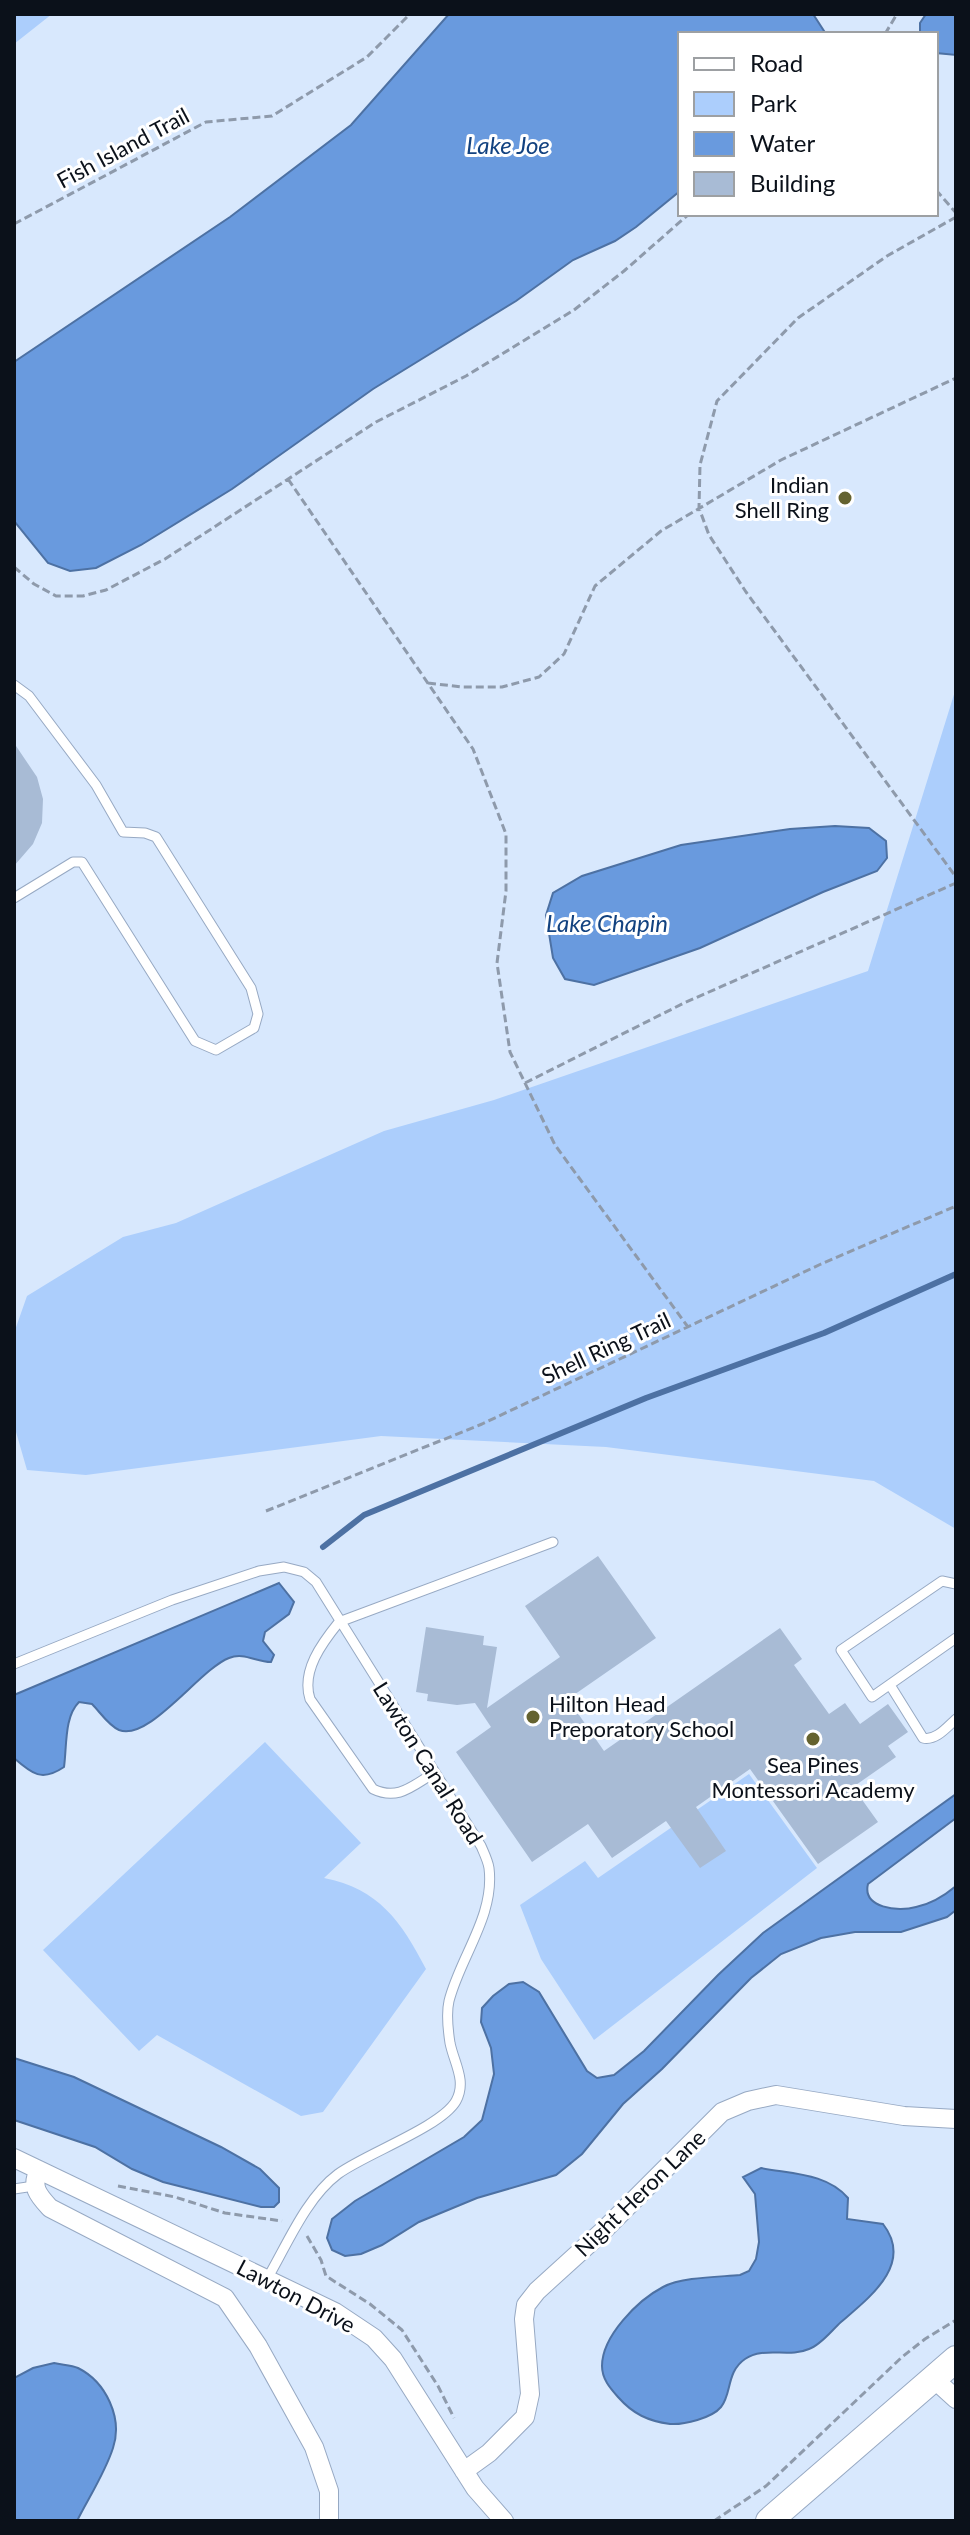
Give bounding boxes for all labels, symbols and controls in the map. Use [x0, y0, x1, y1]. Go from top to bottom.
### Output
legend [678, 32, 938, 216]
text: Road [750, 48, 803, 77]
text: Park [750, 88, 798, 117]
street label: Fish Island Trail [52, 101, 194, 194]
text: Water [750, 128, 815, 157]
water label: Lake Joe [466, 130, 550, 159]
text: Building [750, 168, 835, 197]
place label: Indian Shell Ring [735, 471, 829, 523]
marker: Indian Shell Ring [836, 489, 854, 507]
water label: Lake Chapin [546, 908, 668, 937]
street label: Shell Ring Trail [537, 1306, 675, 1389]
street label: Lawton Canal Road [368, 1677, 489, 1849]
place label: Hilton Head Preporatory School [549, 1690, 734, 1742]
marker: Hilton Head Preporatory School [524, 1708, 542, 1726]
marker: Sea Pines Montessori Academy [804, 1730, 822, 1748]
place label: Sea Pines Montessori Academy [712, 1751, 915, 1803]
street label: Night Heron Lane [569, 2123, 711, 2262]
street label: Lawton Drive [232, 2253, 360, 2338]

